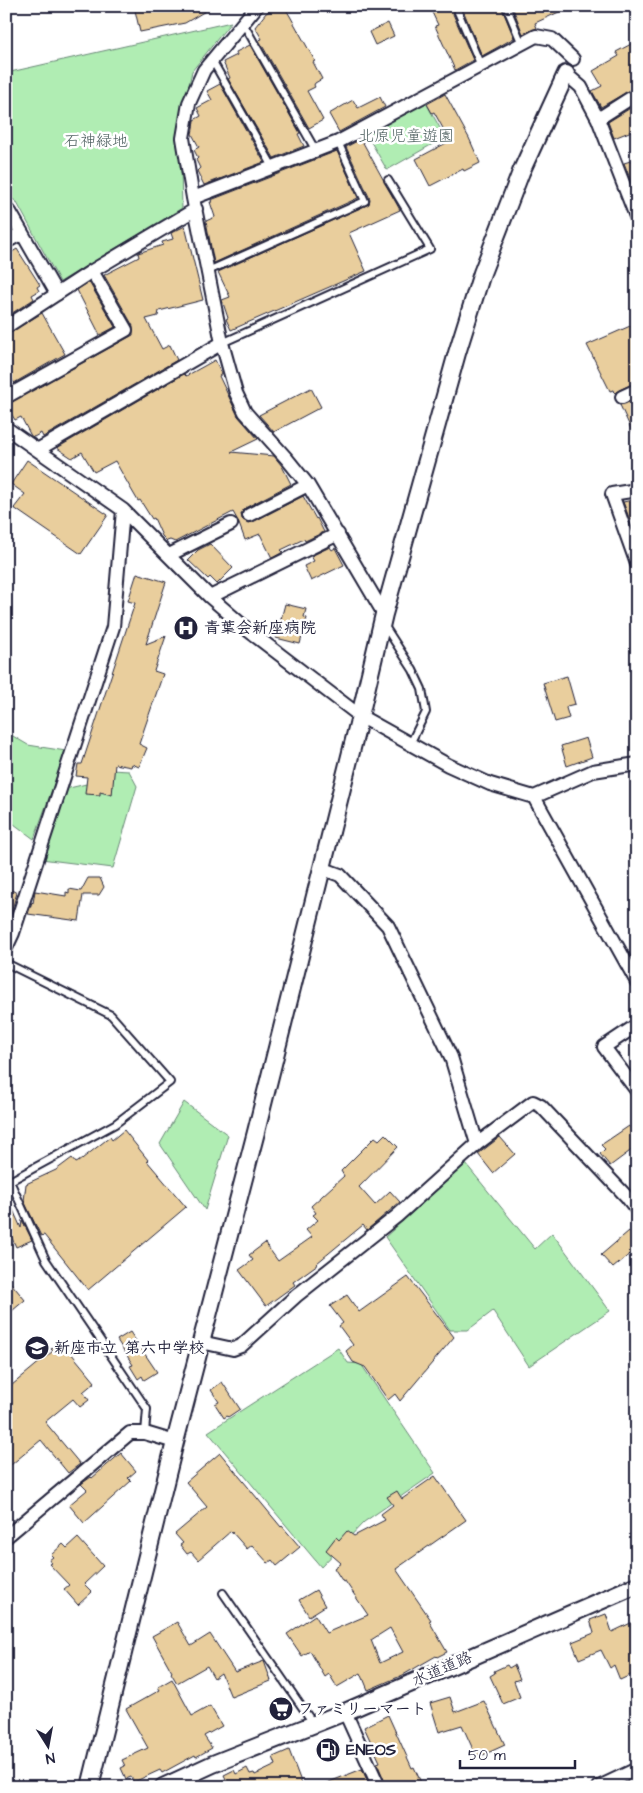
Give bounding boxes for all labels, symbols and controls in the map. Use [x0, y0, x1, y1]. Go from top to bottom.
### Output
park label: 北原児童遊園 [358, 125, 454, 147]
park label: 石神緑地 [64, 130, 128, 152]
hospital icon: 青葉会新座病院 [173, 615, 199, 641]
place label: 青葉会新座病院 [204, 617, 316, 639]
school or university icon: 新座市立 第六中学校 [24, 1335, 50, 1361]
place label: 新座市立 第六中学校 [54, 1337, 204, 1359]
street label: 水道道路 [408, 1646, 476, 1692]
supermarket icon: ファミリーマート [268, 1696, 294, 1722]
place label: ファミリーマート [298, 1698, 427, 1720]
north arrow [22, 1720, 72, 1770]
fuel station icon: ENEOS [315, 1737, 341, 1763]
scale bar [460, 1738, 576, 1770]
place label: ENEOS [346, 1739, 397, 1761]
text: 50 m [468, 1745, 506, 1766]
text: N [44, 1747, 57, 1768]

